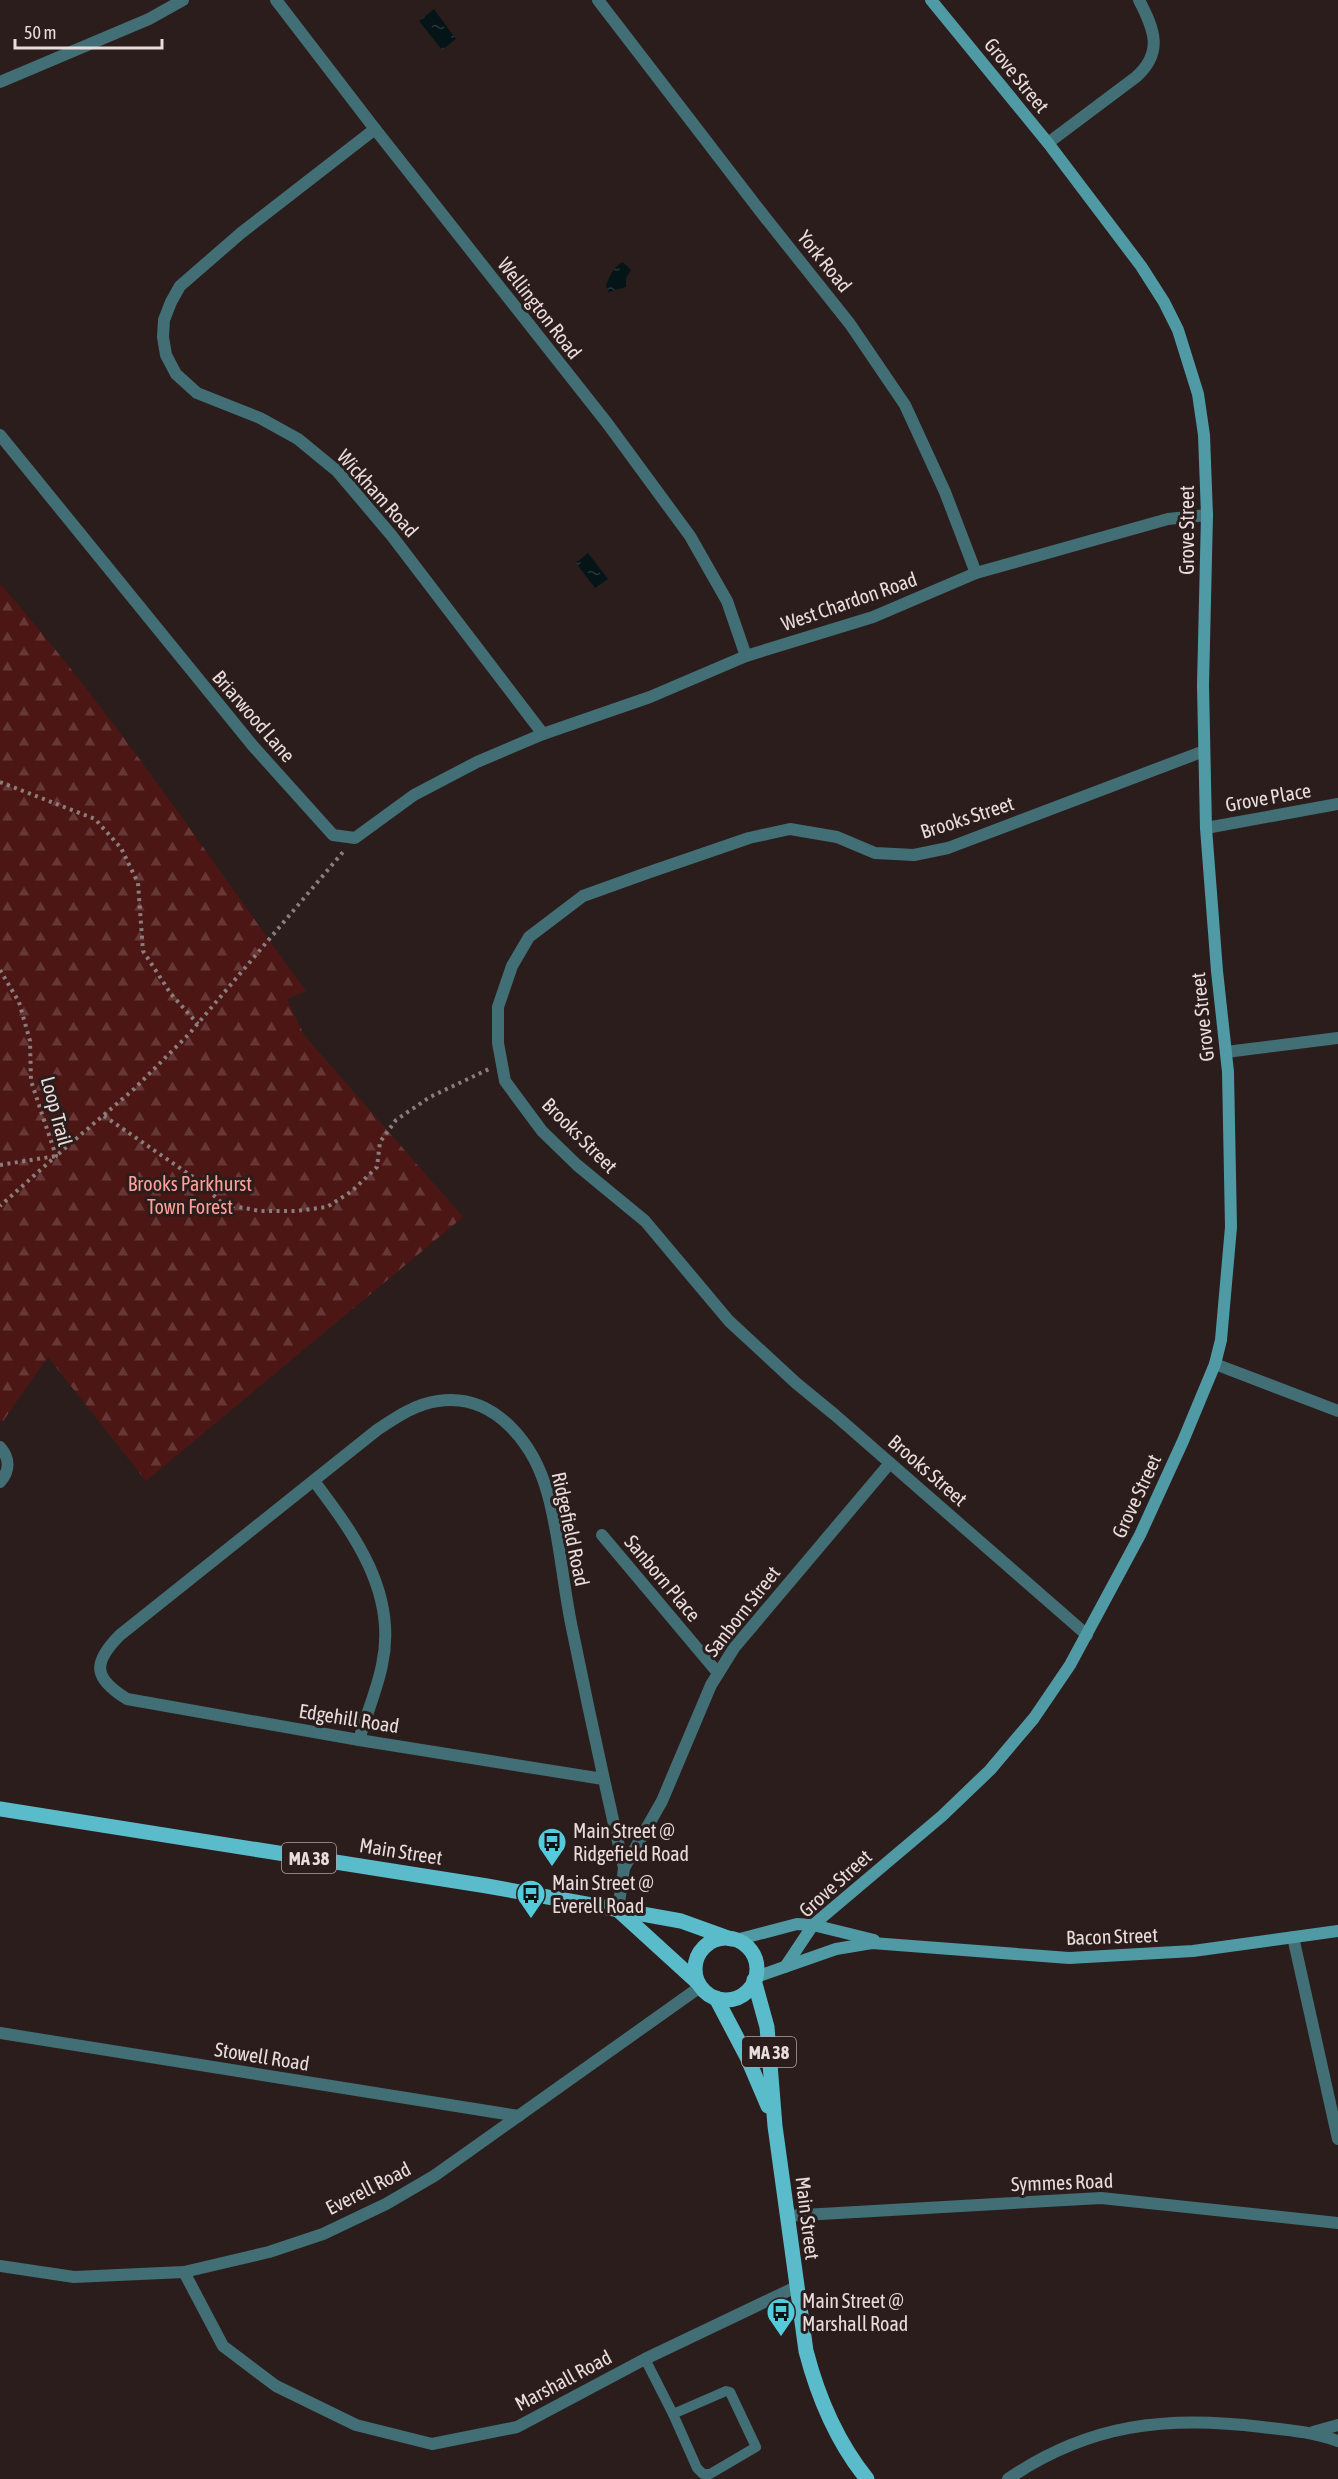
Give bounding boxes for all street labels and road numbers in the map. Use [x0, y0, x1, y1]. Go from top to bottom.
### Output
street label: Grove Street [980, 33, 1054, 117]
street label: York Road [793, 226, 857, 296]
street label: Wellington Road [493, 253, 587, 363]
street label: Wickham Road [333, 445, 423, 541]
street label: Grove Street [1175, 485, 1198, 575]
street label: West Chardon Road [778, 567, 920, 635]
street label: Briarwood Lane [208, 666, 300, 766]
street label: Grove Place [1223, 778, 1313, 816]
street label: Brooks Street [917, 791, 1017, 843]
street label: Grove Street [1186, 971, 1218, 1063]
street label: Loop Trail [37, 1074, 77, 1149]
street label: Brooks Street [538, 1093, 622, 1177]
street label: Brooks Street [884, 1430, 972, 1511]
street label: Grove Street [1107, 1450, 1165, 1541]
street label: Ridgefield Road [548, 1470, 594, 1588]
street label: Sanborn Place [620, 1530, 706, 1626]
street label: Sanborn Street [700, 1561, 785, 1661]
street label: Edgehill Road [297, 1699, 401, 1737]
street label: Main Street [358, 1833, 444, 1869]
road number: MA 38 [282, 1843, 336, 1873]
street label: Grove Street [794, 1844, 876, 1921]
street label: Bacon Street [1066, 1923, 1159, 1949]
street label: Stowell Road [213, 2037, 311, 2075]
road number: MA 38 [742, 2037, 796, 2067]
street label: Everell Road [322, 2157, 414, 2219]
street label: Symmes Road [1010, 2169, 1114, 2195]
street label: Main Street [791, 2175, 825, 2261]
street label: Marshall Road [511, 2345, 615, 2415]

